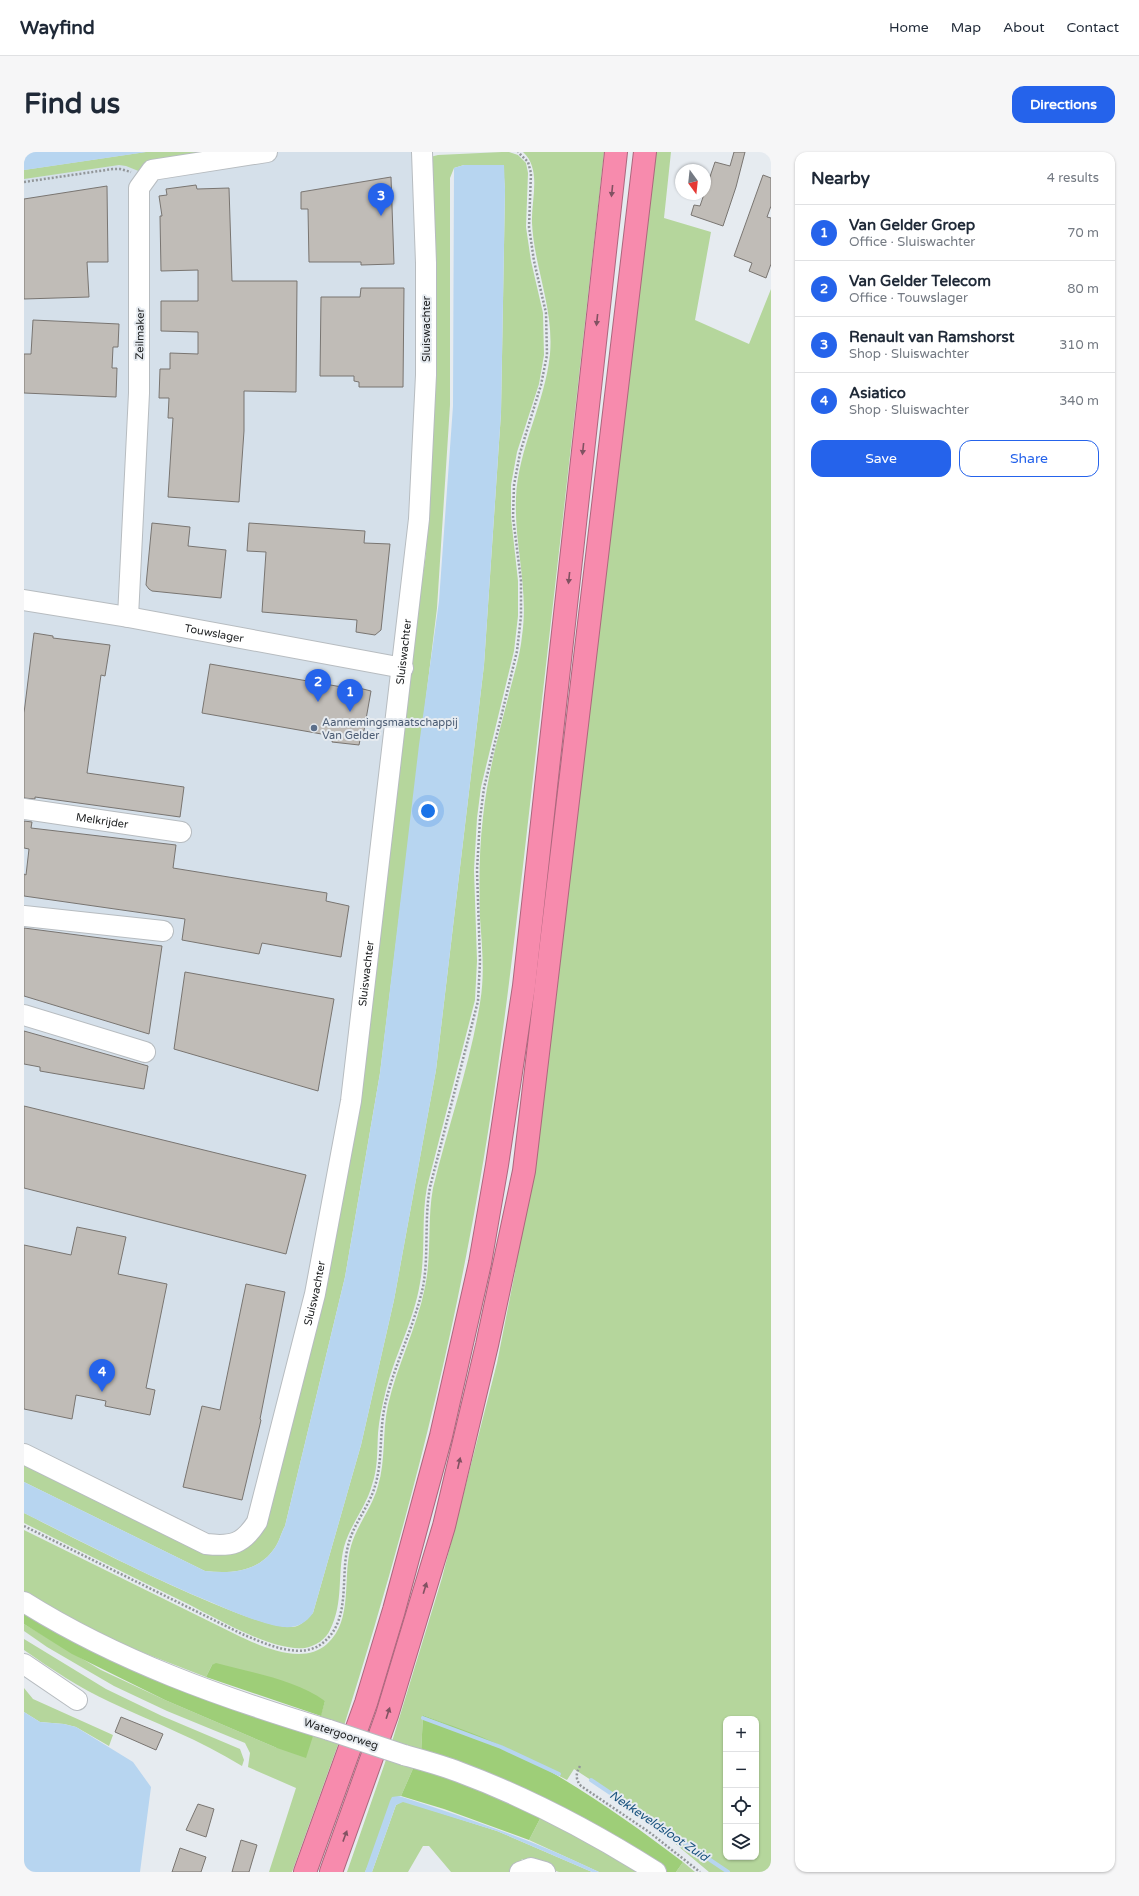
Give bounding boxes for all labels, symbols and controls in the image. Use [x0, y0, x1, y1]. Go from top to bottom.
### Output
text: Wayfind [20, 17, 95, 39]
text: Home [889, 19, 929, 36]
text: Map [951, 19, 981, 36]
text: About [1003, 19, 1045, 36]
text: Contact [1067, 19, 1119, 36]
button: Directions [1012, 86, 1115, 123]
text: Find us [24, 87, 120, 121]
north arrow [675, 164, 711, 200]
text: Nearby [811, 168, 870, 189]
text: 4 results [1047, 170, 1099, 186]
pin: 3 [368, 183, 394, 216]
one-way arrow [608, 185, 615, 197]
text: Van Gelder Groep [849, 216, 975, 234]
text: 1 [820, 225, 828, 241]
text: 70 m [1067, 225, 1099, 241]
text: Office · Sluiswachter [849, 234, 975, 250]
text: Van Gelder Telecom [849, 272, 991, 290]
text: 2 [820, 281, 828, 297]
text: 80 m [1067, 281, 1099, 297]
text: Office · Touwslager [849, 290, 968, 306]
street label: Sluiswachter [420, 295, 433, 362]
street label: Zeilmaker [133, 307, 147, 360]
one-way arrow [594, 314, 601, 326]
text: Renault van Ramshorst [849, 328, 1014, 346]
text: 3 [820, 337, 828, 353]
text: 310 m [1059, 337, 1099, 353]
text: Shop · Sluiswachter [849, 346, 969, 362]
text: Asiatico [849, 384, 906, 402]
text: 4 [820, 393, 828, 409]
text: 340 m [1059, 393, 1099, 409]
text: Shop · Sluiswachter [849, 402, 969, 418]
button: Save [811, 440, 951, 477]
button: Share [959, 440, 1099, 477]
one-way arrow [580, 443, 586, 455]
one-way arrow [566, 572, 572, 584]
street label: Sluiswachter [393, 617, 414, 685]
street label: Touwslager [184, 621, 245, 645]
pin: 2 [305, 669, 331, 702]
pin: 1 [337, 679, 363, 712]
place label: Aannemingsmaatschappij Van Gelder [322, 716, 458, 742]
marker: Aannemingsmaatschappij Van Gelder [309, 723, 319, 733]
your location [418, 801, 438, 821]
street label: Melkrijder [75, 810, 130, 831]
street label: Sluiswachter [356, 939, 376, 1007]
street label: Sluiswachter [301, 1259, 328, 1327]
pin: 4 [89, 1359, 115, 1392]
one-way arrow [456, 1457, 462, 1469]
one-way arrow [422, 1582, 428, 1594]
one-way arrow [385, 1706, 391, 1718]
street label: Watergoorweg [302, 1716, 380, 1752]
map controls [723, 1716, 759, 1860]
button: + [723, 1716, 759, 1752]
button: − [723, 1752, 759, 1788]
water label: Nekkeveldsloot Zuid [607, 1788, 712, 1865]
button: locate [723, 1788, 759, 1824]
button: layers [723, 1824, 759, 1860]
one-way arrow [343, 1829, 349, 1841]

